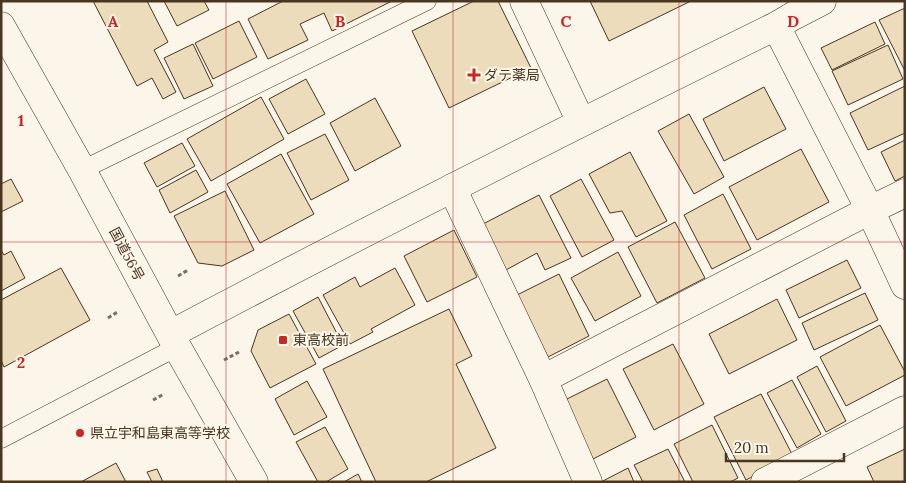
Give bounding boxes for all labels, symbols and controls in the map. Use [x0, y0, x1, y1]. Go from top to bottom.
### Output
text: A [108, 11, 119, 31]
text: B [335, 11, 346, 31]
text: C [560, 11, 572, 31]
text: D [787, 11, 799, 31]
place label: ダテ薬局 [484, 66, 540, 84]
marker: ダテ薬局 [468, 69, 480, 81]
text: 1 [18, 110, 24, 130]
street label: 国道56号 [106, 224, 148, 284]
place label: 東高校前 [293, 331, 349, 349]
marker: 東高校前 [277, 334, 289, 346]
text: 2 [17, 352, 25, 372]
place label: 県立宇和島東高等学校 [90, 424, 230, 442]
marker: 県立宇和島東高等学校 [74, 427, 86, 439]
scale bar [726, 430, 844, 462]
text: 20 m [734, 438, 769, 457]

